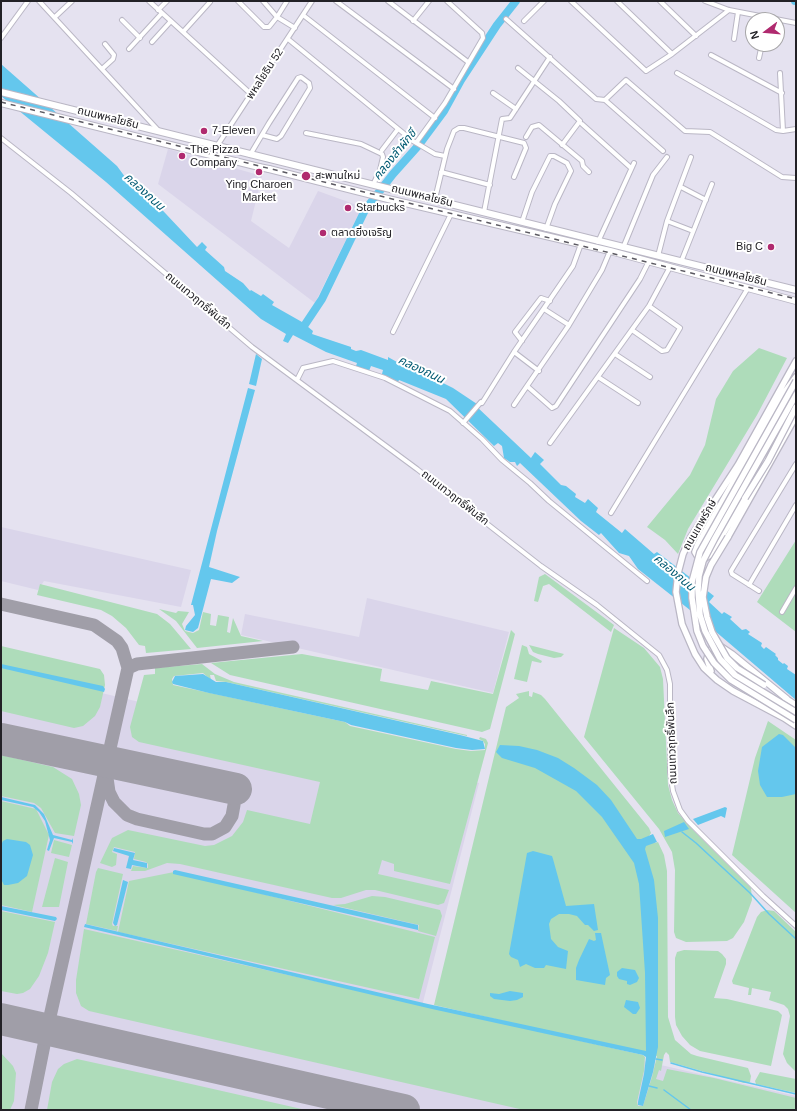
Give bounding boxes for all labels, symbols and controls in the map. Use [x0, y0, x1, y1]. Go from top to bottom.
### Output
north arrow [745, 12, 785, 52]
text: N [748, 30, 761, 41]
street label: พหลโยธิน 52 [244, 46, 286, 102]
street label: ถนนพหลโยธิน [76, 104, 140, 132]
place label: 7-Eleven [212, 124, 255, 138]
marker: 7-Eleven [199, 126, 209, 136]
water label: คลองลำผักชี [370, 127, 420, 183]
place label: The Pizza Company [190, 143, 239, 169]
marker: The Pizza Company [177, 151, 187, 161]
marker: Ying Charoen Market [254, 167, 264, 177]
place label: สะพานใหม่ [315, 169, 360, 183]
water label: คลองถนน [121, 170, 167, 214]
marker: สะพานใหม่ [300, 170, 312, 182]
place label: Ying Charoen Market [226, 178, 292, 204]
street label: ถนนพหลโยธิน [390, 182, 454, 210]
place label: Starbucks [356, 201, 405, 215]
marker: Starbucks [343, 203, 353, 213]
place label: ตลาดยิ่งเจริญ [331, 226, 392, 240]
marker: ตลาดยิ่งเจริญ [318, 228, 328, 238]
place label: Big C [736, 240, 763, 254]
marker: Big C [766, 242, 776, 252]
street label: ถนนพหลโยธิน [704, 261, 768, 289]
street label: ถนนเทวฤทธิ์พันลึก [162, 270, 234, 332]
water label: คลองถนน [396, 353, 446, 387]
street label: ถนนเทวฤทธิ์พันลึก [419, 468, 491, 528]
street label: ถนนเทพรักษ์ [680, 497, 720, 553]
water label: คลองถนน [650, 552, 698, 594]
street label: ถนนเทวฤทธิ์พันลึก [664, 702, 680, 784]

